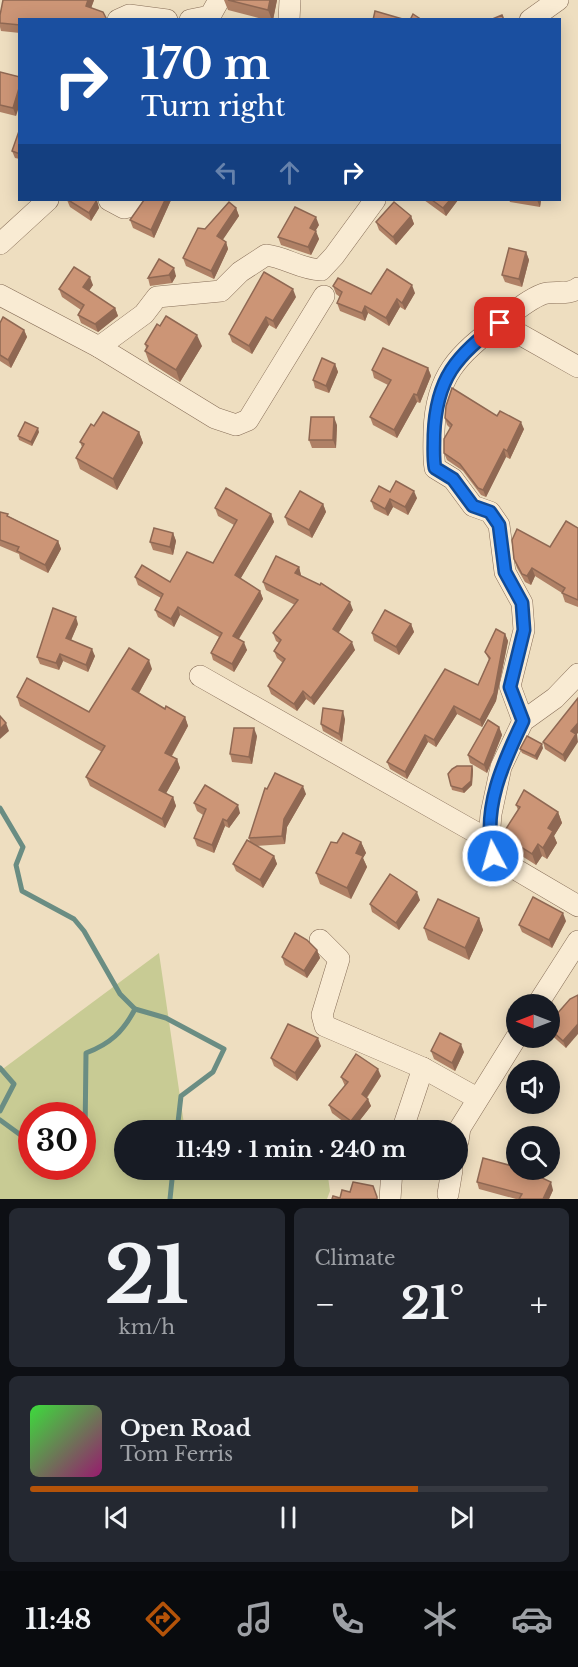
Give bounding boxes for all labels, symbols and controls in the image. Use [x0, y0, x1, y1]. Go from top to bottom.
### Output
text: 170 m [141, 38, 270, 90]
icon: right [42, 42, 120, 120]
text: Turn right [141, 90, 285, 123]
icon: left [210, 156, 243, 189]
icon: ahead [273, 156, 306, 189]
icon: right [336, 156, 369, 189]
pin [474, 297, 525, 348]
icon: arrive [483, 306, 516, 339]
position arrow [461, 824, 525, 888]
north arrow [506, 994, 560, 1048]
map controls [506, 994, 560, 1180]
button: sound [506, 1060, 560, 1114]
speed limit sign: 30 [18, 1102, 96, 1180]
button: search [506, 1126, 560, 1180]
text: 11:49 · 1 min · 240 m [176, 1136, 406, 1163]
text: 21 [104, 1227, 189, 1324]
text: Climate [315, 1246, 395, 1270]
text: 21° [401, 1275, 465, 1331]
text: − [315, 1284, 335, 1325]
text: + [530, 1284, 548, 1325]
text: km/h [118, 1315, 175, 1339]
text: Open Road [120, 1415, 251, 1442]
text: Tom Ferris [120, 1442, 233, 1466]
icon: previous [100, 1501, 133, 1534]
icon: pause [272, 1501, 305, 1534]
icon: next [445, 1501, 478, 1534]
icon: directions [142, 1598, 184, 1640]
icon: music [234, 1598, 276, 1640]
icon: phone [326, 1598, 368, 1640]
icon: climate [419, 1598, 461, 1640]
icon: car [511, 1598, 553, 1640]
text: 11:48 [25, 1603, 91, 1636]

